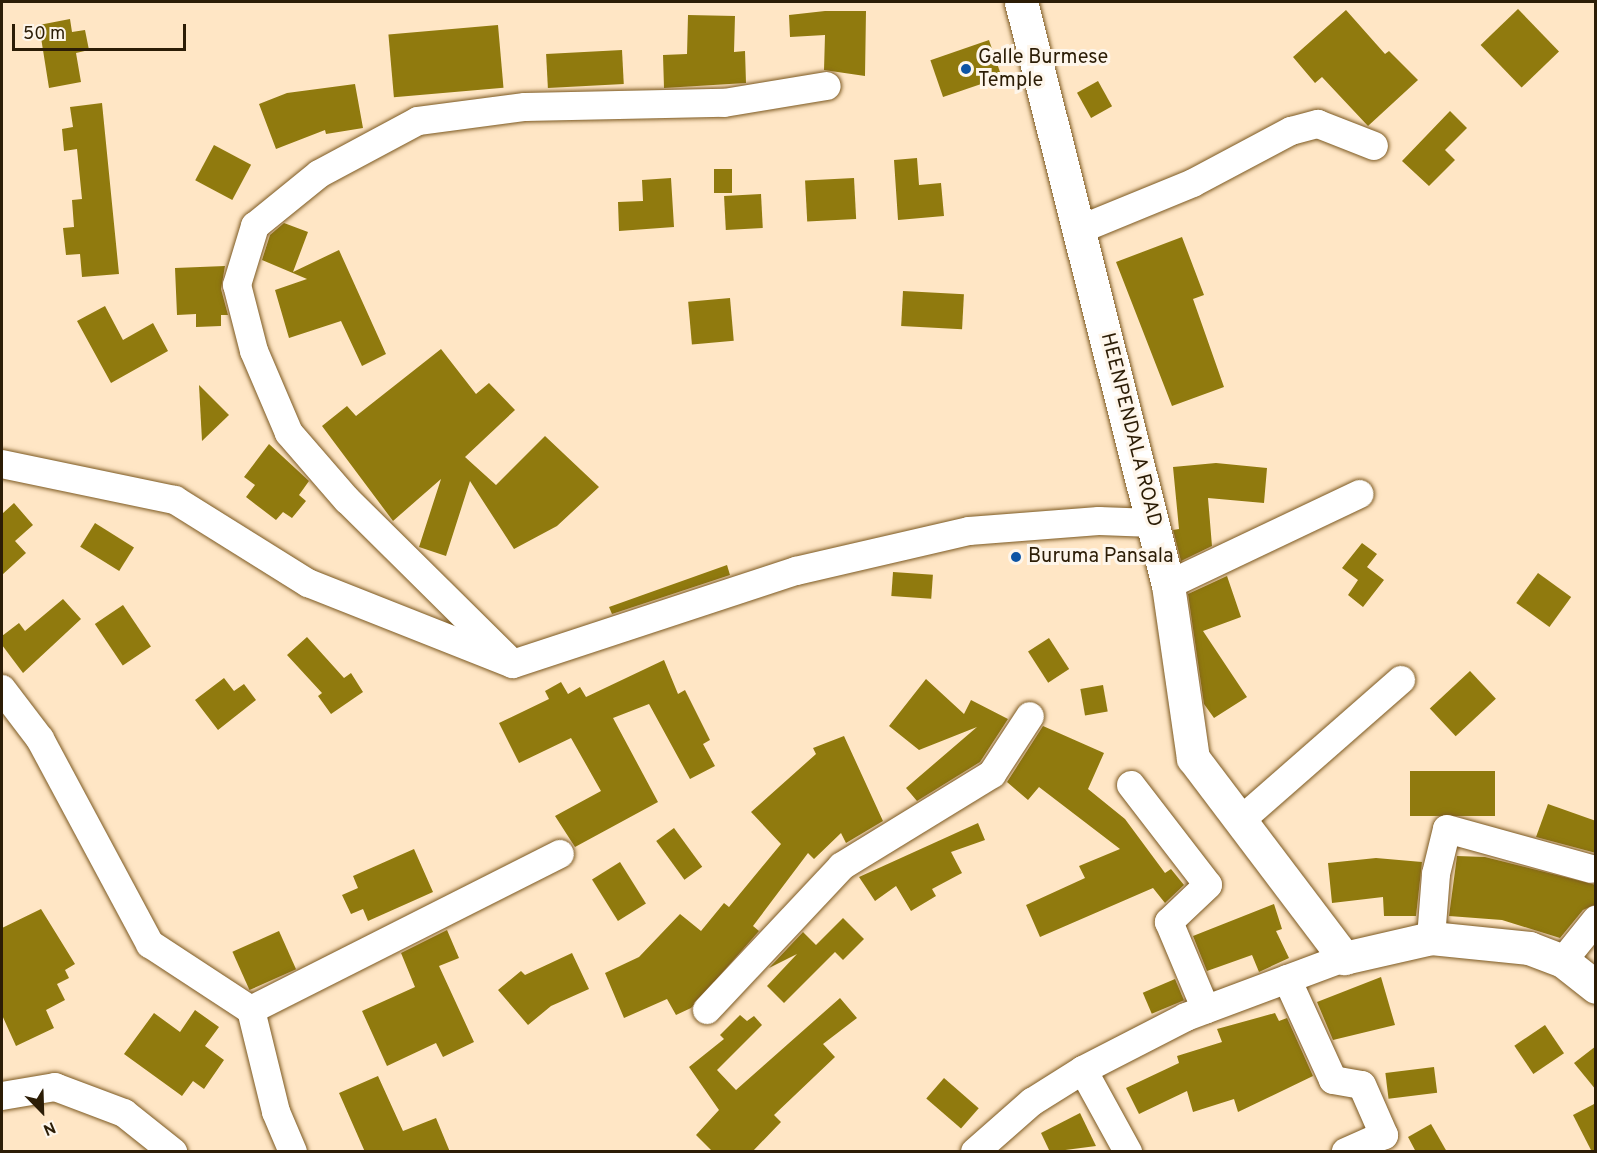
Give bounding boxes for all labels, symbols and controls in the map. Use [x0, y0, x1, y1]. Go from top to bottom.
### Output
scale bar [15, 12, 189, 50]
text: 50 m [23, 23, 65, 46]
place label: Galle Burmese Temple [978, 46, 1108, 93]
marker: Galle Burmese Temple [959, 62, 973, 76]
street label: HEENPENDALA ROAD [1094, 330, 1166, 530]
place label: Buruma Pansala [1028, 545, 1173, 569]
marker: Buruma Pansala [1009, 550, 1023, 564]
north arrow [12, 1081, 72, 1141]
text: N [40, 1116, 58, 1139]

